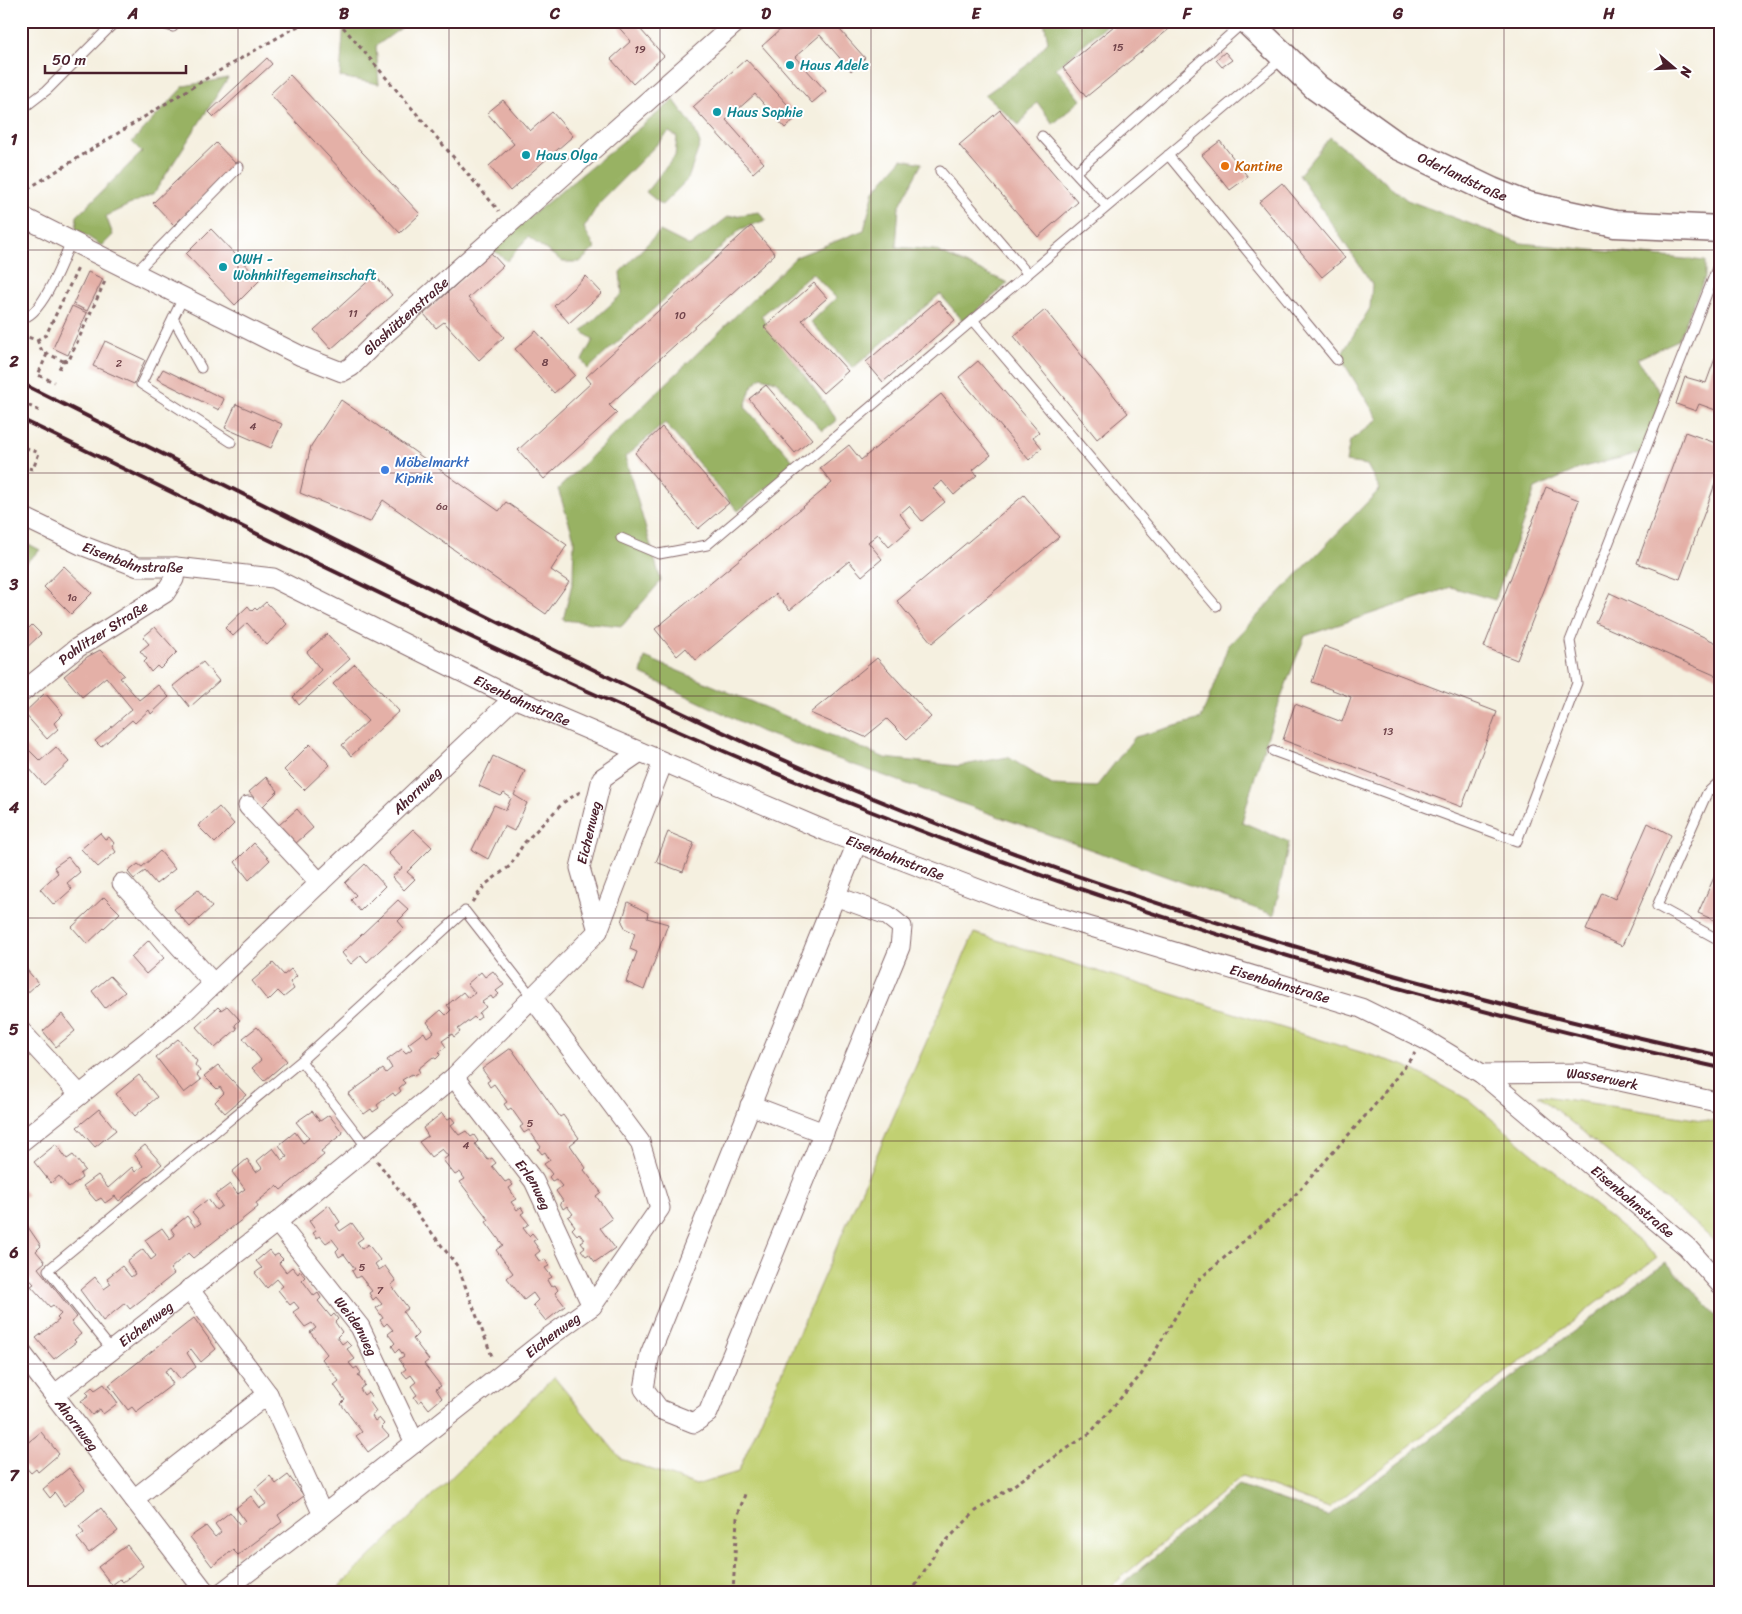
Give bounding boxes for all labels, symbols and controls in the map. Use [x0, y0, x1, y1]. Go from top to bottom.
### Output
text: A [127, 0, 138, 28]
text: B [339, 0, 350, 28]
text: C [549, 0, 561, 28]
text: D [761, 0, 771, 28]
text: E [972, 0, 982, 28]
text: F [1182, 0, 1193, 28]
text: G [1392, 0, 1404, 28]
text: H [1602, 0, 1615, 28]
house number: 15 [1112, 38, 1124, 57]
house number: 19 [634, 40, 646, 59]
scale bar [45, 42, 186, 74]
north arrow [1650, 42, 1700, 92]
text: 50 m [52, 47, 87, 73]
place label: Haus Adele [800, 53, 869, 78]
marker: Haus Adele [784, 59, 796, 71]
text: N [1672, 62, 1700, 81]
place label: Haus Sophie [727, 100, 803, 125]
marker: Haus Sophie [711, 106, 723, 118]
text: 1 [11, 125, 18, 154]
place label: Haus Olga [536, 143, 598, 168]
street label: Oderlandstraße [1413, 145, 1511, 208]
marker: Haus Olga [520, 149, 532, 161]
place label: Kantine [1235, 154, 1283, 179]
marker: Kantine [1219, 160, 1231, 172]
place label: OWH - Wohnhilfegemeinschaft [233, 247, 377, 288]
marker: OWH - Wohnhilfegemeinschaft [217, 261, 229, 273]
street label: Glashüttenstraße [356, 270, 455, 362]
house number: 11 [348, 304, 358, 323]
house number: 10 [674, 306, 686, 325]
text: 2 [8, 347, 19, 376]
house number: 8 [542, 353, 549, 372]
house number: 2 [116, 354, 123, 373]
house number: 4 [250, 417, 257, 436]
place label: Möbelmarkt Kipnik [395, 450, 470, 491]
marker: Möbelmarkt Kipnik [379, 464, 391, 476]
house number: 6a [436, 497, 448, 516]
street label: Eisenbahnstraße [79, 534, 185, 580]
text: 3 [9, 570, 19, 599]
house number: 1a [67, 588, 78, 607]
street label: Pohlitzer Straße [52, 594, 153, 671]
street label: Eisenbahnstraße [470, 667, 574, 733]
house number: 13 [1383, 722, 1393, 741]
street label: Ahornweg [385, 760, 448, 821]
text: 4 [8, 793, 19, 822]
street label: Eichenweg [569, 798, 608, 867]
street label: Eisenbahnstraße [842, 827, 948, 888]
street label: Eisenbahnstraße [1227, 957, 1333, 1011]
text: 5 [9, 1015, 19, 1044]
street label: Wasserwerk [1566, 1060, 1641, 1097]
house number: 5 [527, 1114, 534, 1133]
house number: 4 [463, 1136, 470, 1155]
street label: Erlenweg [509, 1153, 558, 1214]
street label: Eisenbahnstraße [1585, 1158, 1681, 1244]
text: 6 [8, 1238, 19, 1267]
house number: 5 [359, 1258, 366, 1277]
house number: 7 [377, 1281, 384, 1300]
street label: Weidenweg [327, 1291, 385, 1360]
street label: Eichenweg [113, 1294, 179, 1353]
street label: Eichenweg [519, 1306, 586, 1364]
street label: Ahornweg [48, 1392, 106, 1457]
text: 7 [9, 1461, 20, 1490]

